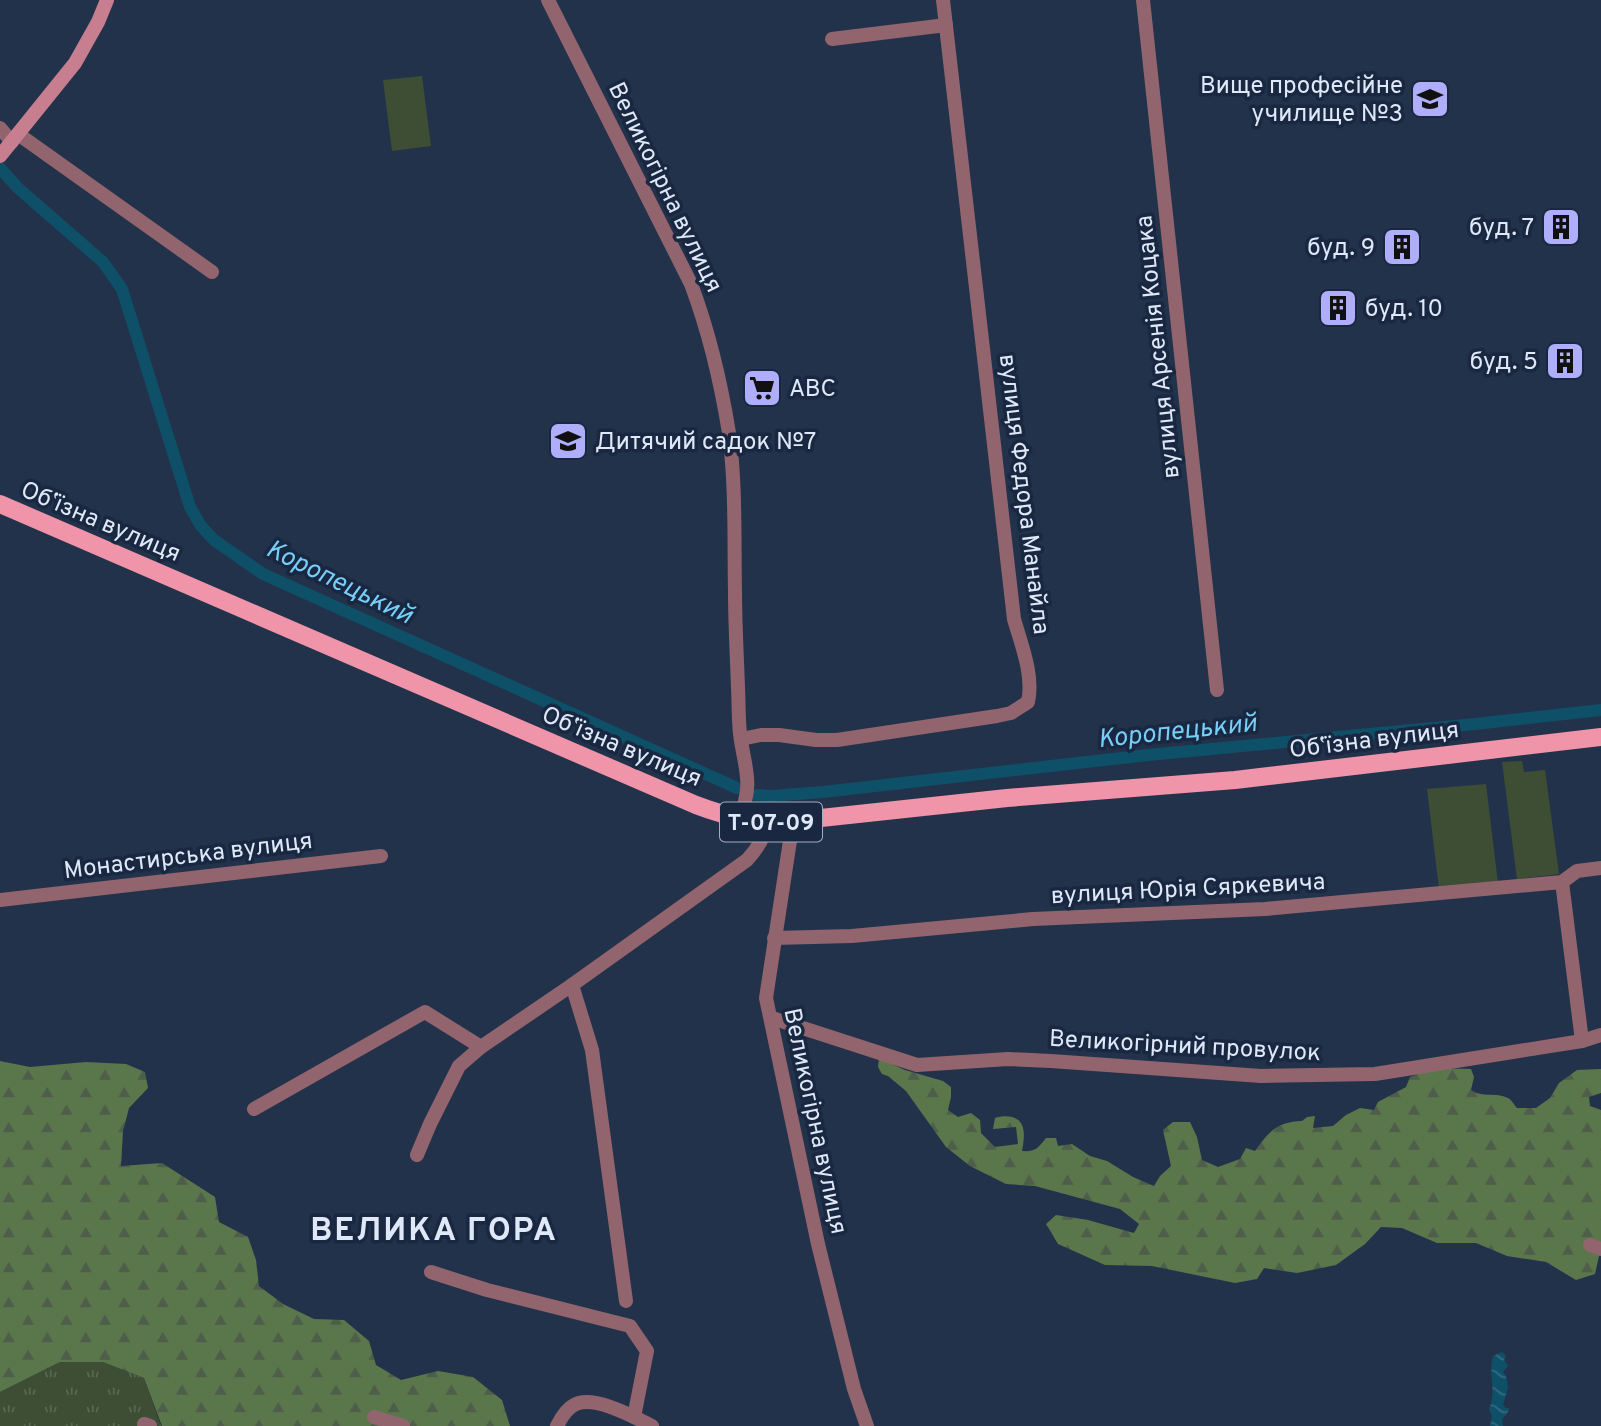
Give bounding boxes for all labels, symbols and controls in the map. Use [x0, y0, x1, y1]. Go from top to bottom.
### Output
place label: Вище професійне училище №3 [1200, 72, 1403, 130]
street label: Великогірна вулиця [600, 78, 728, 298]
school or university icon: Вище професійне училище №3 [1409, 78, 1451, 120]
building icon: буд. 7 [1540, 206, 1582, 248]
street label: вулиця Арсенія Коцака [1130, 214, 1188, 480]
place label: буд. 7 [1469, 214, 1534, 244]
building icon: буд. 9 [1381, 226, 1423, 268]
place label: буд. 9 [1307, 234, 1375, 264]
building icon: буд. 10 [1317, 287, 1359, 329]
place label: буд. 10 [1365, 295, 1443, 325]
building icon: буд. 5 [1544, 340, 1586, 382]
place label: буд. 5 [1470, 348, 1538, 378]
street label: вулиця Федора Манайла [991, 352, 1055, 636]
supermarket icon: АВС [741, 367, 783, 409]
place label: АВС [789, 375, 836, 405]
school or university icon: Дитячий садок №7 [547, 420, 589, 462]
place label: Дитячий садок №7 [595, 428, 816, 458]
street label: Обʼїзна вулиця [16, 476, 185, 570]
water label: Коропецький [260, 533, 419, 633]
street label: Обʼїзна вулиця [537, 701, 706, 795]
water label: Коропецький [1096, 708, 1259, 757]
street label: Обʼїзна вулиця [1288, 716, 1461, 766]
road number: Т-07-09 [720, 802, 822, 842]
street label: Монастирська вулиця [62, 827, 314, 887]
street label: вулиця Юрія Сяркевича [1050, 868, 1326, 912]
street label: Великогірна вулиця [775, 1006, 853, 1237]
street label: Великогірний провулок [1048, 1025, 1322, 1069]
district label: ВЕЛИКА ГОРА [310, 1212, 558, 1252]

